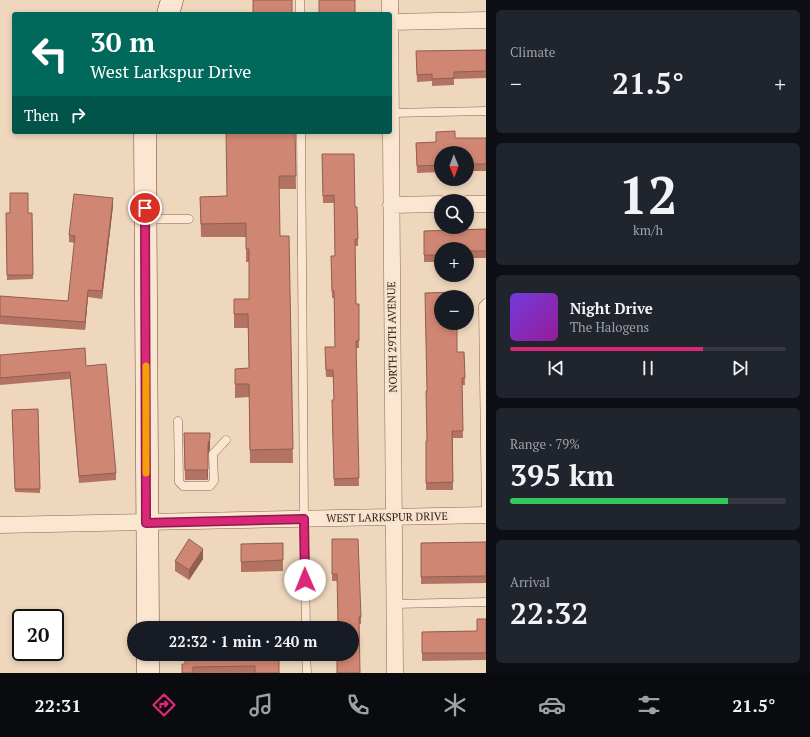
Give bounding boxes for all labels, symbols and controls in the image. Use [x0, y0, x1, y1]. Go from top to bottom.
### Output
text: 30 m [90, 23, 155, 60]
icon: left [24, 28, 76, 80]
text: Climate [510, 43, 555, 61]
text: West Larkspur Drive [90, 59, 251, 83]
text: 21.5° [612, 63, 684, 103]
text: − [510, 69, 522, 98]
text: + [774, 69, 786, 98]
icon: right [67, 104, 89, 126]
text: Then [24, 105, 59, 125]
north arrow [434, 146, 474, 186]
map controls [434, 146, 474, 330]
text: 12 [619, 160, 677, 229]
pin [128, 191, 162, 225]
button: search [434, 194, 474, 234]
icon: arrive [134, 197, 156, 219]
text: km/h [633, 221, 663, 239]
button: + [434, 242, 474, 282]
street label: NORTH 29TH AVENUE [384, 281, 400, 393]
button: − [434, 290, 474, 330]
text: Night Drive [570, 298, 653, 318]
text: The Halogens [570, 318, 649, 336]
icon: previous [545, 357, 567, 379]
icon: pause [637, 357, 659, 379]
icon: next [729, 357, 751, 379]
text: Range · 79% [510, 435, 580, 453]
text: 395 km [510, 455, 614, 495]
street label: WEST LARKSPUR DRIVE [326, 509, 448, 525]
position arrow [284, 559, 326, 601]
text: Arrival [510, 573, 550, 591]
text: 22:32 [510, 593, 588, 633]
speed limit sign: 20 [12, 609, 64, 661]
text: 22:32 · 1 min · 240 m [169, 631, 317, 651]
icon: directions [150, 691, 178, 719]
icon: music [247, 691, 275, 719]
icon: phone [344, 691, 372, 719]
icon: climate [441, 691, 469, 719]
icon: car [538, 691, 566, 719]
icon: filters [635, 691, 663, 719]
text: 22:31 [34, 693, 81, 717]
text: 21.5° [732, 693, 775, 717]

